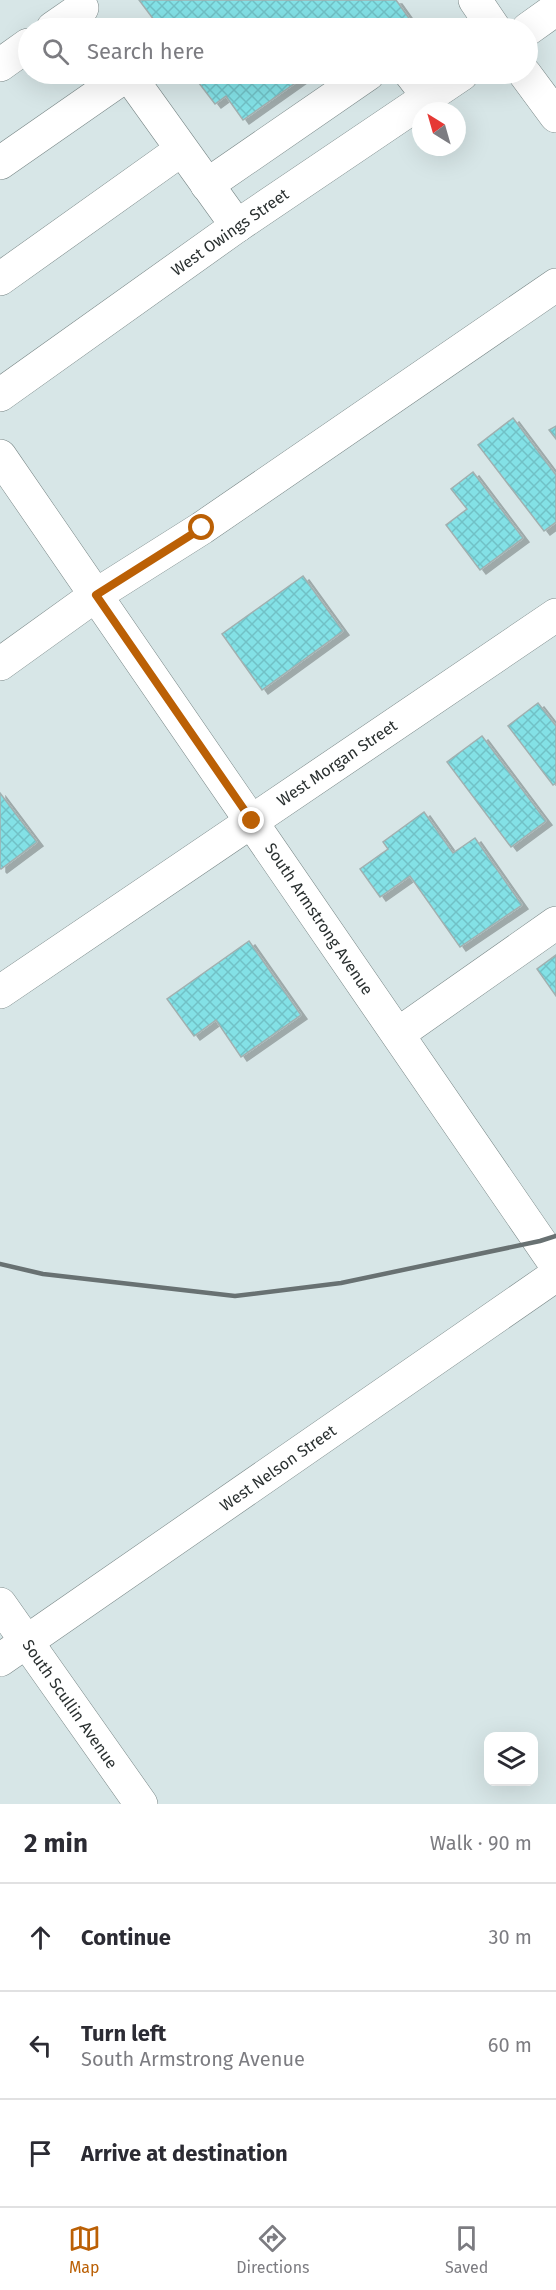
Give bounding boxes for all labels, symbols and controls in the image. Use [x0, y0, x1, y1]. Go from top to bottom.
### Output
search box [18, 18, 538, 84]
icon: search [39, 35, 72, 68]
text: Search here [87, 38, 205, 65]
north arrow [412, 102, 466, 156]
street label: West Owings Street [168, 184, 293, 280]
route start [188, 514, 214, 540]
street label: West Morgan Street [273, 716, 401, 810]
route end [238, 807, 264, 833]
street label: South Armstrong Avenue [261, 839, 377, 999]
street label: West Nelson Street [216, 1421, 340, 1515]
street label: South Scullin Avenue [18, 1636, 122, 1772]
map controls [484, 1732, 538, 1786]
button: layers [484, 1732, 538, 1786]
text: 2 min [24, 1828, 88, 1859]
text: Walk · 90 m [430, 1831, 532, 1855]
icon: ahead [24, 1921, 57, 1954]
text: Continue [81, 1924, 171, 1951]
text: 30 m [488, 1925, 532, 1949]
text: Turn left [81, 2020, 166, 2047]
icon: left [24, 2029, 57, 2062]
text: 60 m [488, 2033, 532, 2057]
text: South Armstrong Avenue [81, 2047, 305, 2071]
icon: arrive [24, 2137, 57, 2170]
text: Arrive at destination [81, 2140, 288, 2167]
tab: Map [68, 2222, 101, 2277]
tab: Directions [236, 2222, 310, 2277]
tab: Saved [445, 2222, 488, 2277]

